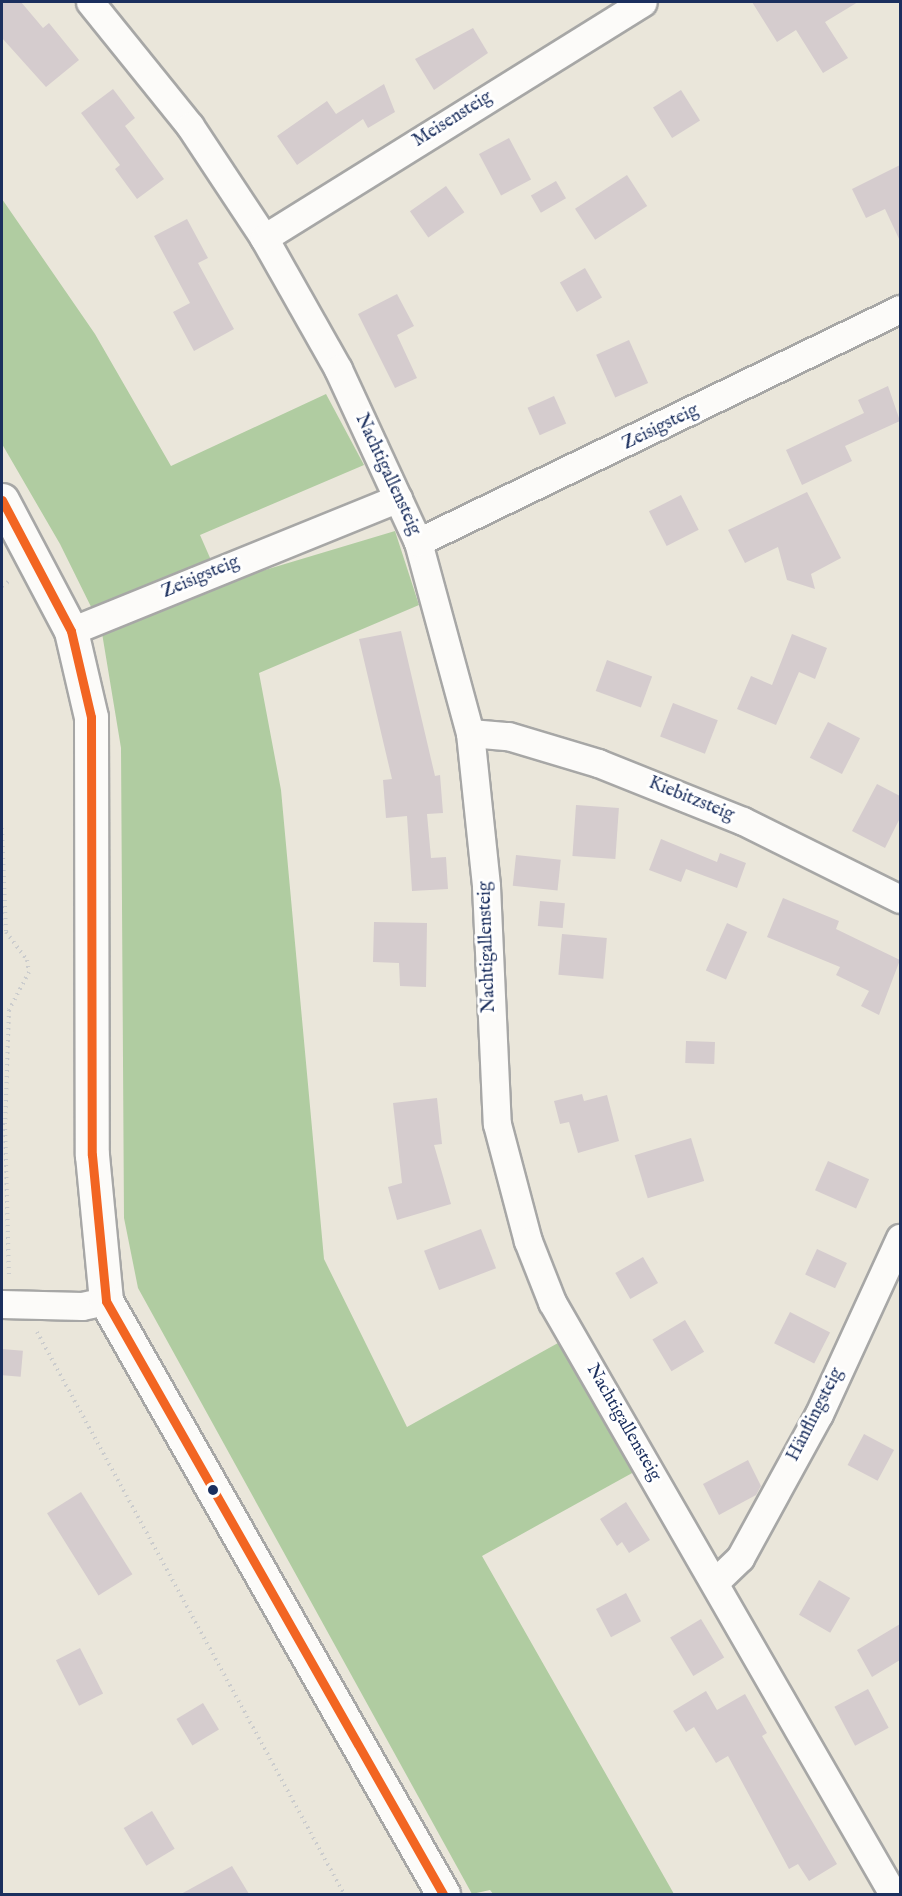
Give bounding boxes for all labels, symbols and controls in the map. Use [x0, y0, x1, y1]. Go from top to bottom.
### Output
street label: Meisensteig [409, 87, 497, 153]
street label: Zeisigsteig [619, 400, 703, 456]
street label: Nachtigallensteig [349, 411, 425, 539]
street label: Zeisigsteig [159, 552, 243, 604]
street label: Kiebitzsteig [645, 773, 737, 827]
street label: Nachtigallensteig [475, 881, 501, 1013]
street label: Nachtigallensteig [581, 1361, 665, 1485]
street label: Hänflingsteig [783, 1365, 849, 1465]
unlabelled marker [207, 1484, 219, 1496]

